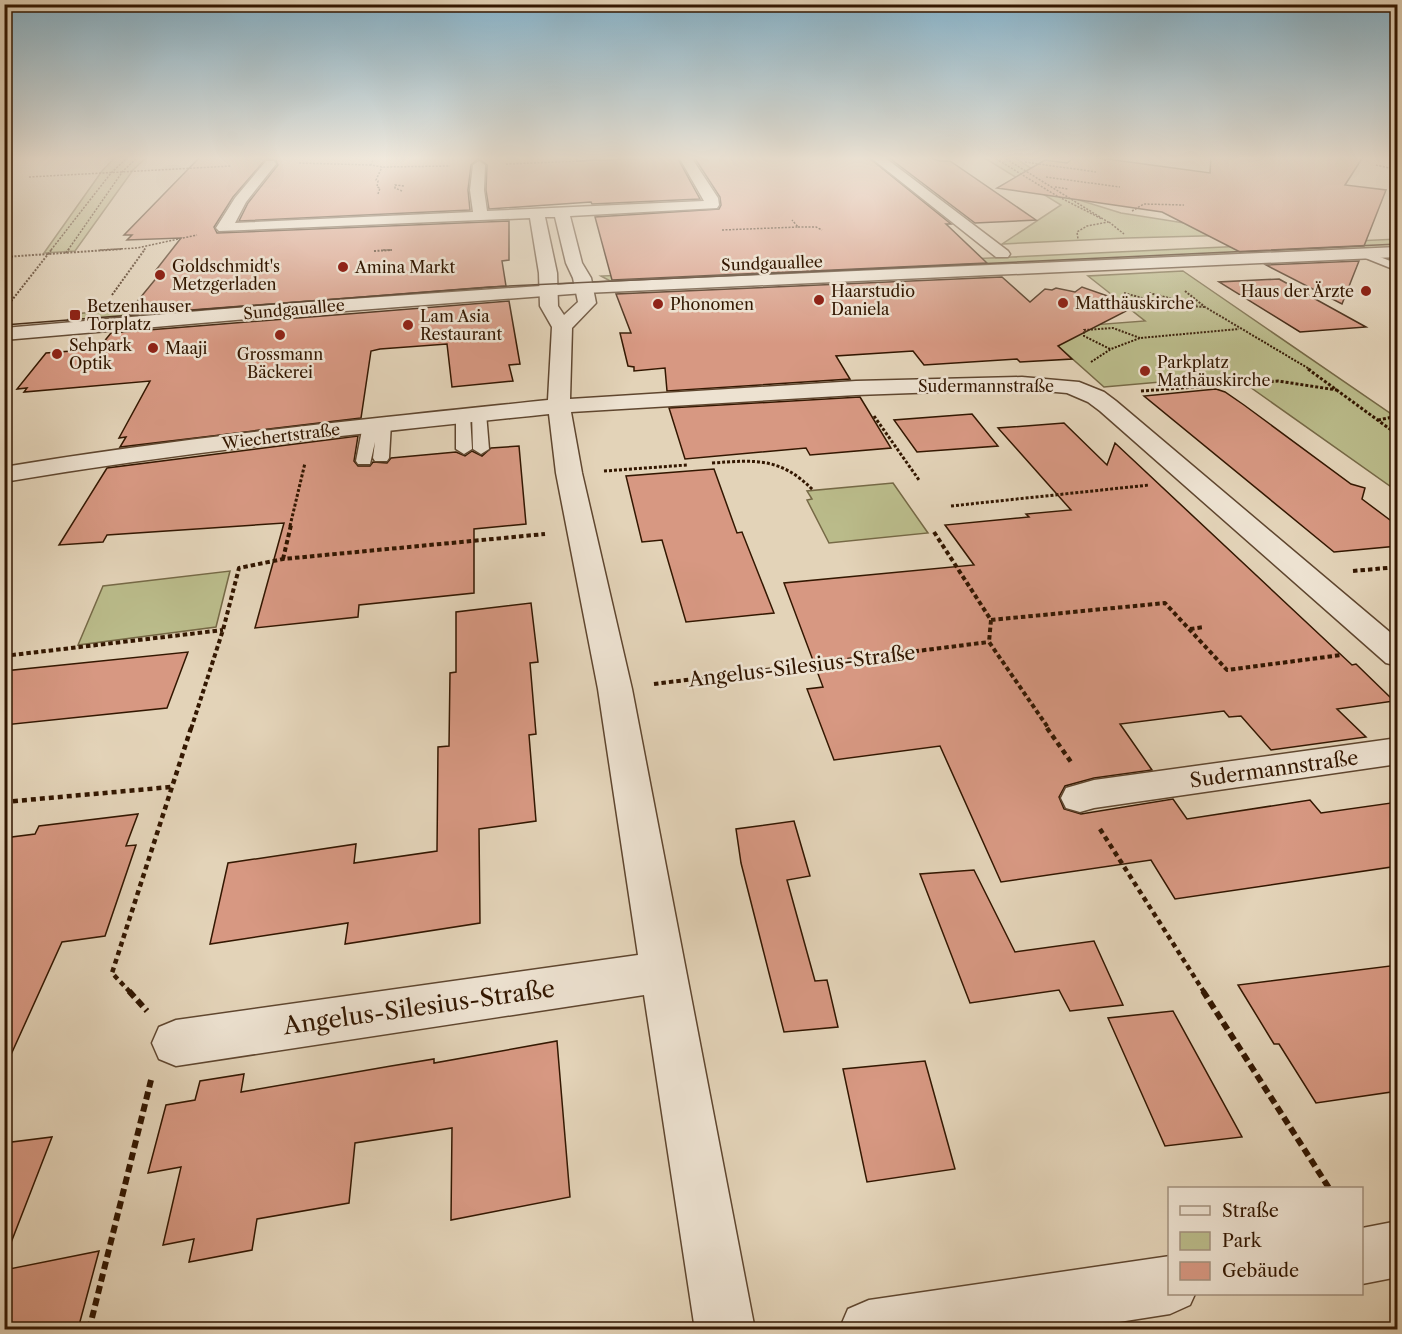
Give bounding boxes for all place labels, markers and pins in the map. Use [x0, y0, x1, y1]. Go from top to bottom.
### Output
place label: Goldschmidt's Metzgerladen [172, 256, 280, 294]
place label: Amina Markt [354, 257, 456, 277]
marker: Amina Markt [336, 260, 350, 274]
marker: Goldschmidt's Metzgerladen [153, 268, 167, 282]
place label: Haarstudio Daniela [831, 281, 915, 319]
place label: Haus der Ärzte [1241, 281, 1354, 301]
marker: Haus der Ärzte [1359, 284, 1373, 298]
marker: Haarstudio Daniela [812, 293, 826, 307]
place label: Matthäuskirche [1075, 293, 1194, 313]
place label: Phonomen [670, 294, 754, 314]
place label: Betzenhauser Torplatz [87, 296, 191, 334]
marker: Matthäuskirche [1056, 296, 1070, 310]
marker: Phonomen [651, 297, 665, 311]
place label: Lam Asia Restaurant [420, 306, 503, 344]
marker: Betzenhauser Torplatz [68, 308, 82, 322]
marker: Lam Asia Restaurant [401, 318, 415, 332]
marker: Grossmann Bäckerei [273, 328, 287, 342]
place label: Sehpark Optik [69, 335, 133, 373]
place label: Maaji [165, 338, 207, 358]
marker: Maaji [146, 341, 160, 355]
place label: Grossmann Bäckerei [237, 344, 323, 382]
marker: Sehpark Optik [50, 347, 64, 361]
place label: Parkplatz Mathäuskirche [1157, 352, 1270, 390]
marker: Parkplatz Mathäuskirche [1138, 364, 1152, 378]

